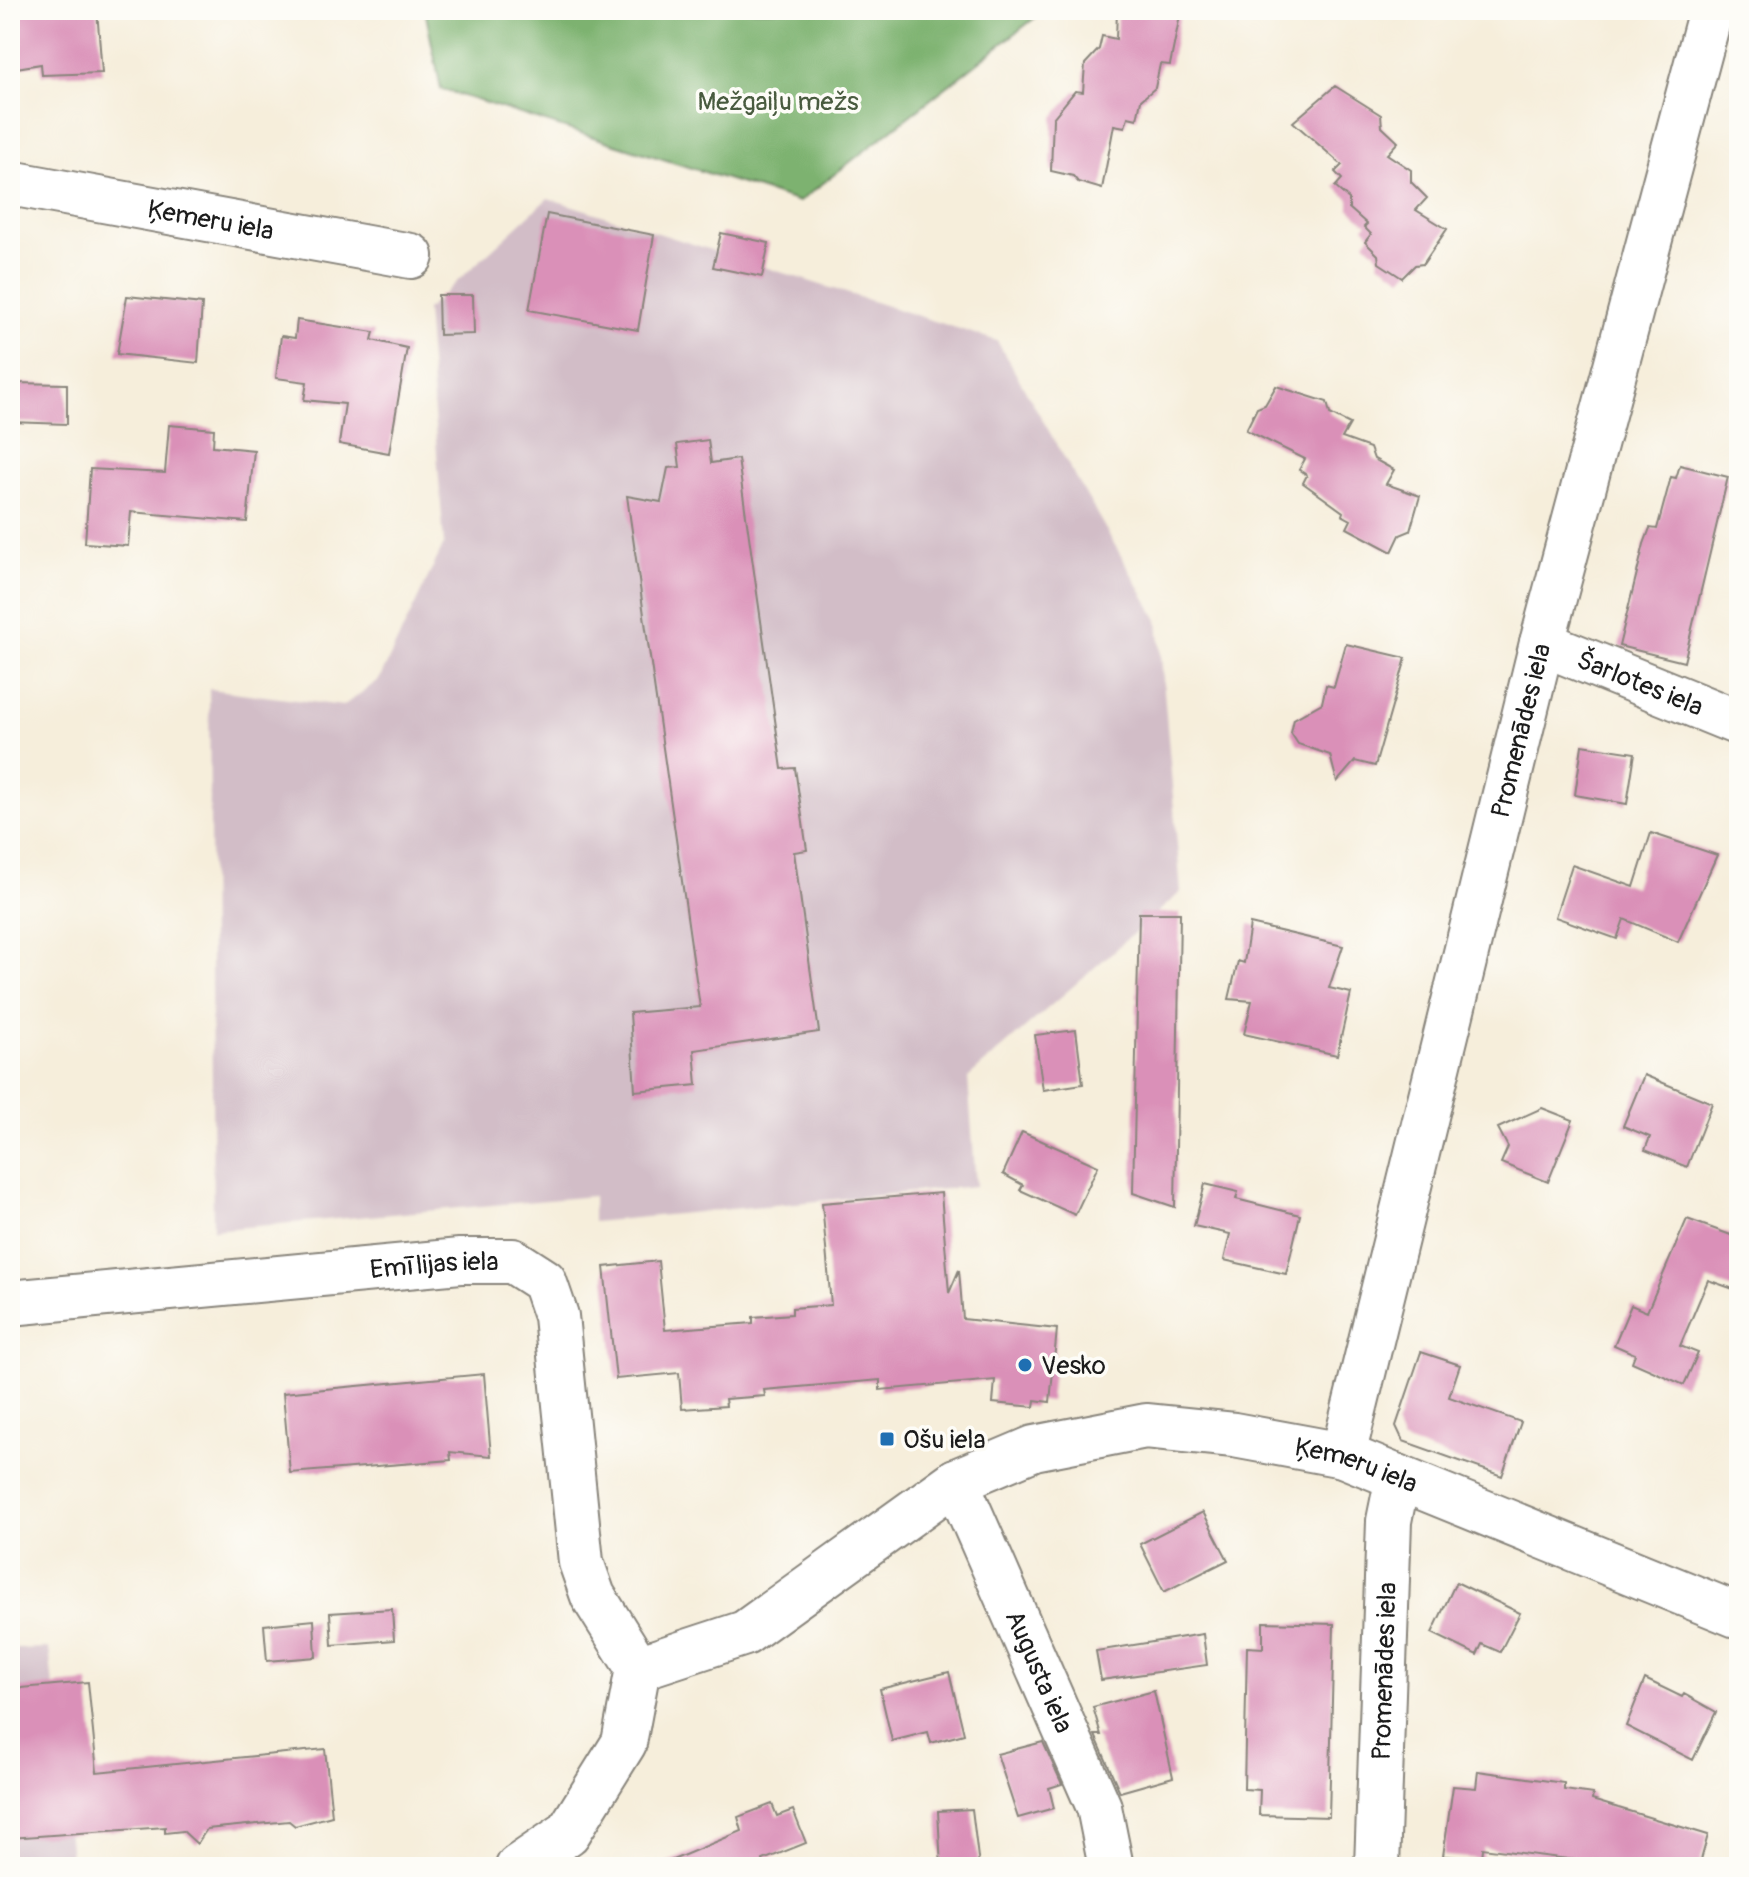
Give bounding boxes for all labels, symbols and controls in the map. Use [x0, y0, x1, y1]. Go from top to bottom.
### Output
park label: Mežgaiļu mežs [697, 86, 859, 118]
street label: Ķemeru iela [145, 193, 276, 248]
street label: Promenādes iela [1485, 640, 1558, 821]
street label: Šarlotes iela [1572, 643, 1708, 724]
street label: Emīlijas iela [369, 1246, 499, 1286]
place label: Vesko [1041, 1350, 1106, 1382]
marker: Vesko [1016, 1356, 1034, 1374]
place label: Ošu iela [903, 1424, 986, 1456]
marker: Ošu iela [878, 1430, 896, 1448]
street label: Ķemeru iela [1292, 1431, 1422, 1501]
street label: Promenādes iela [1366, 1582, 1404, 1761]
street label: Augusta iela [998, 1606, 1080, 1738]

